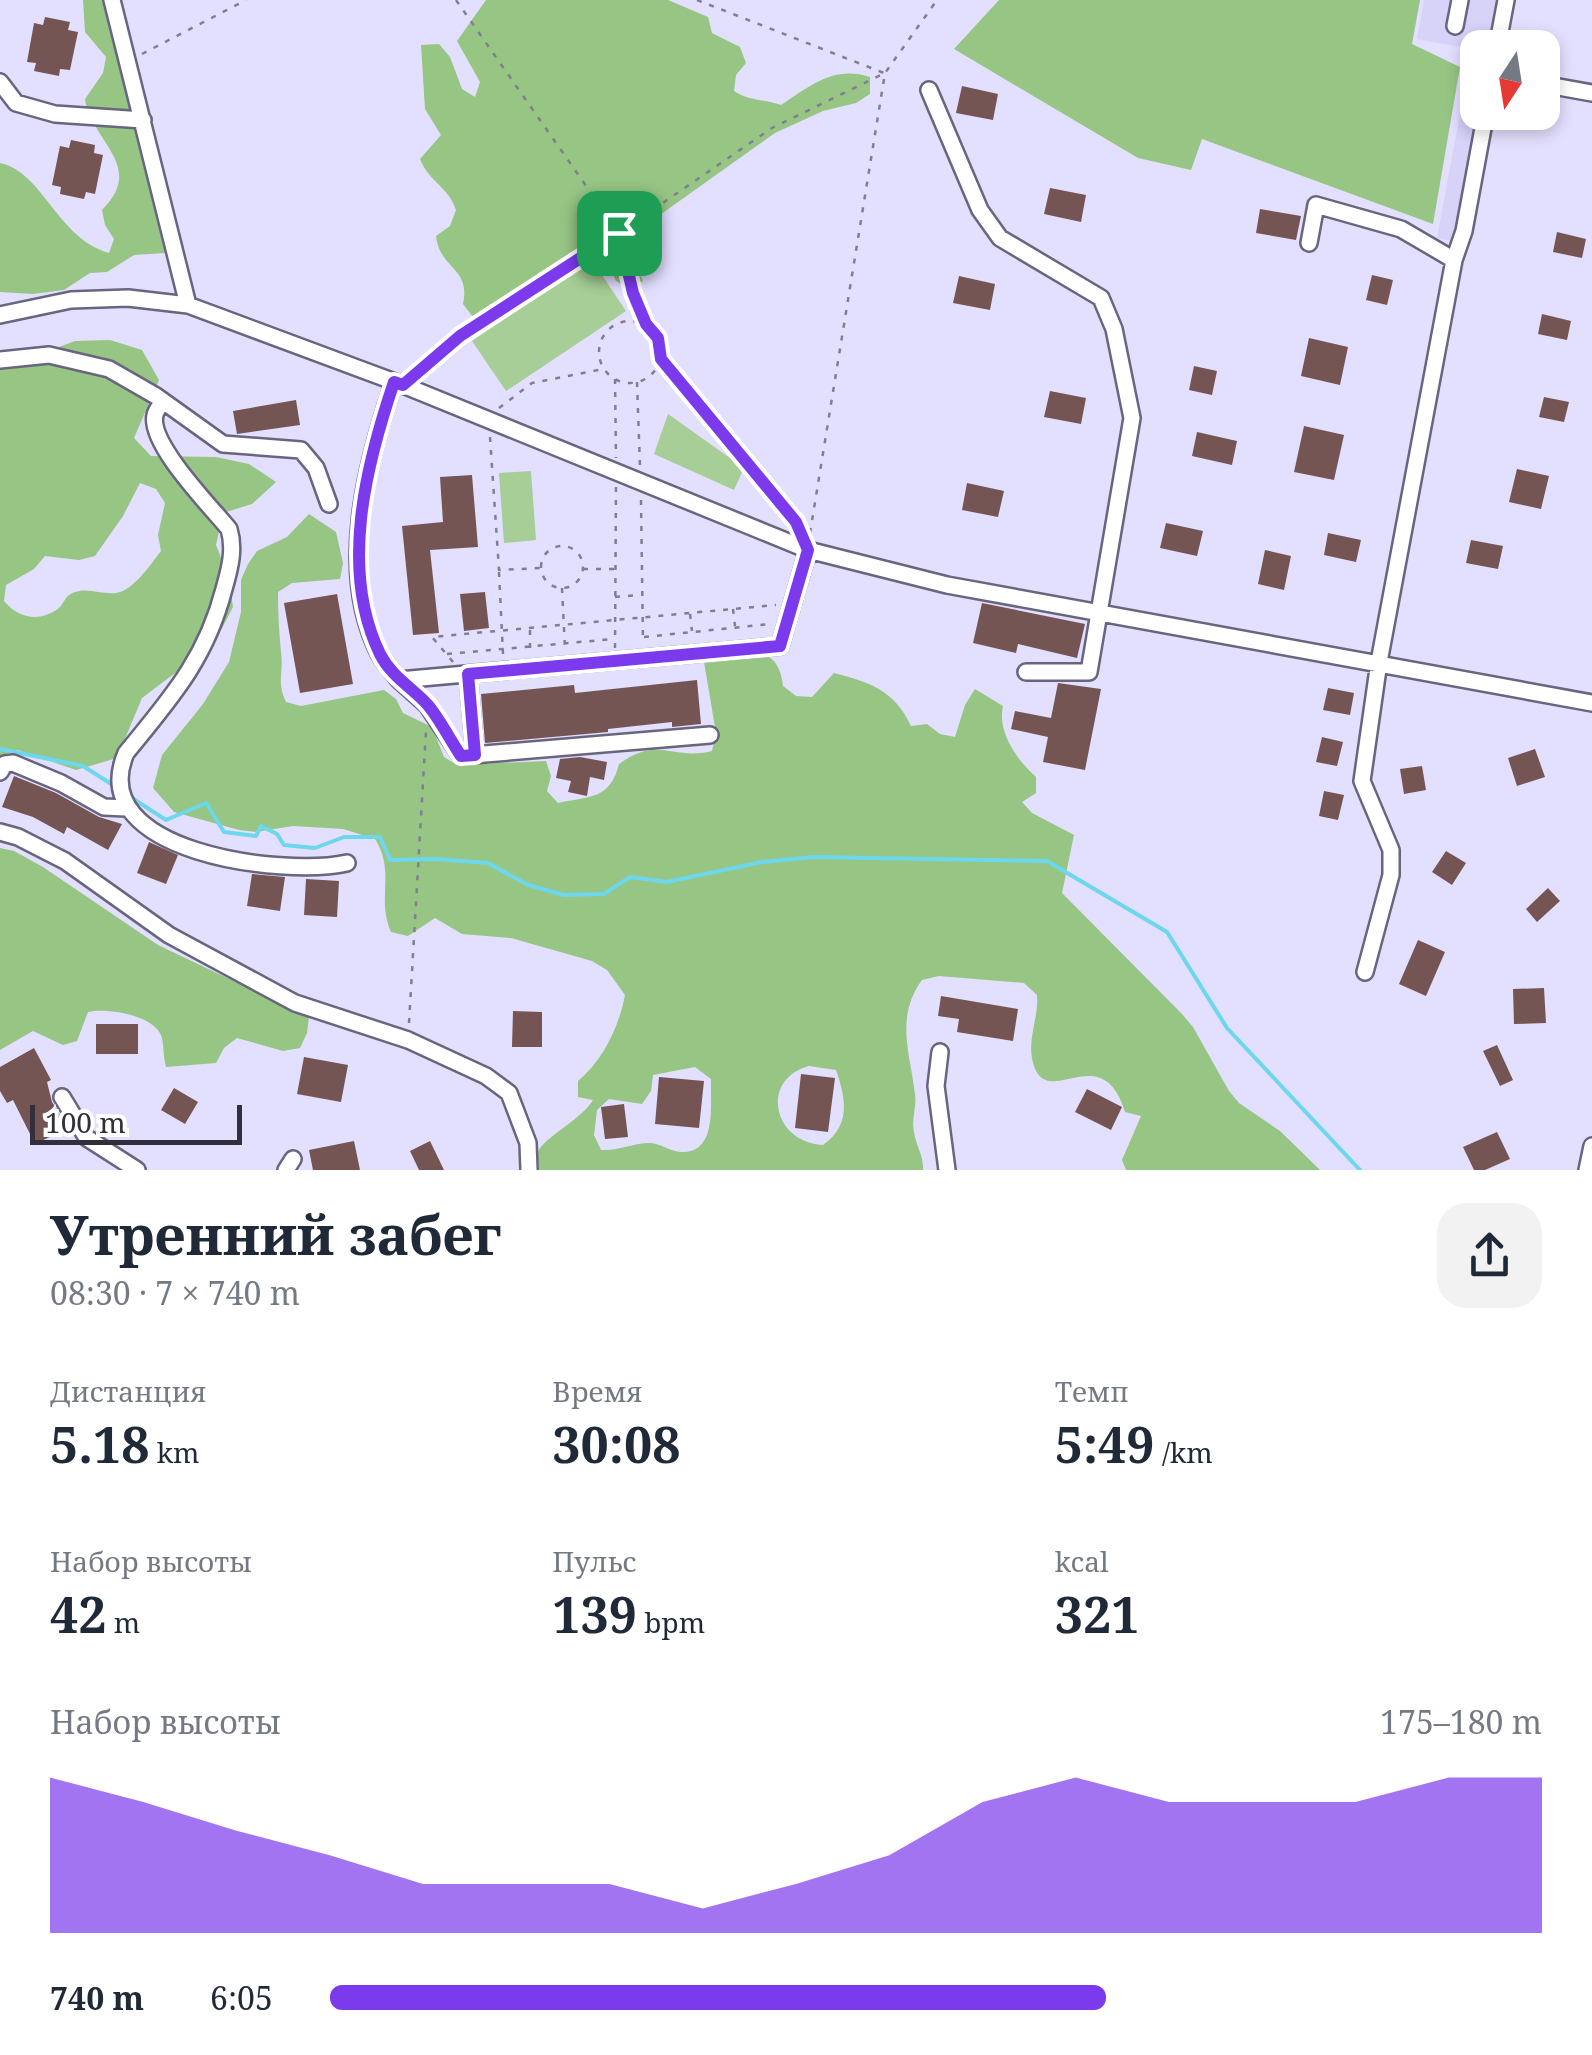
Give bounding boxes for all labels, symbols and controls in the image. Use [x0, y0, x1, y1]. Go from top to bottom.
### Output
north arrow [1460, 30, 1560, 130]
map controls [1460, 30, 1560, 130]
pin [577, 191, 662, 276]
icon: arrive [592, 206, 647, 261]
scale bar [30, 1100, 242, 1144]
text: 100 m [45, 1103, 126, 1141]
text: Утренний забег [50, 1196, 501, 1271]
button: share [1437, 1203, 1542, 1308]
text: 08:30 · 7 × 740 m [50, 1271, 300, 1314]
text: Дистанция [50, 1372, 206, 1410]
text: Время [552, 1372, 643, 1410]
text: Темп [1055, 1372, 1129, 1410]
text: 5.18 [50, 1410, 149, 1478]
text: 30:08 [552, 1410, 681, 1478]
text: 5:49 [1055, 1410, 1155, 1478]
text: km [149, 1433, 200, 1471]
text: /km [1155, 1433, 1213, 1471]
text: Набор высоты [50, 1542, 252, 1580]
text: Пульс [552, 1542, 636, 1580]
text: kcal [1055, 1542, 1109, 1580]
text: 42 [50, 1580, 107, 1648]
text: 139 [552, 1580, 637, 1648]
text: 321 [1055, 1580, 1139, 1648]
text: m [107, 1603, 140, 1641]
text: bpm [637, 1603, 705, 1641]
text: Набор высоты [50, 1700, 281, 1743]
text: 175–180 m [1380, 1700, 1542, 1743]
text: 740 m [50, 1976, 144, 2019]
text: 6:05 [210, 1976, 273, 2019]

